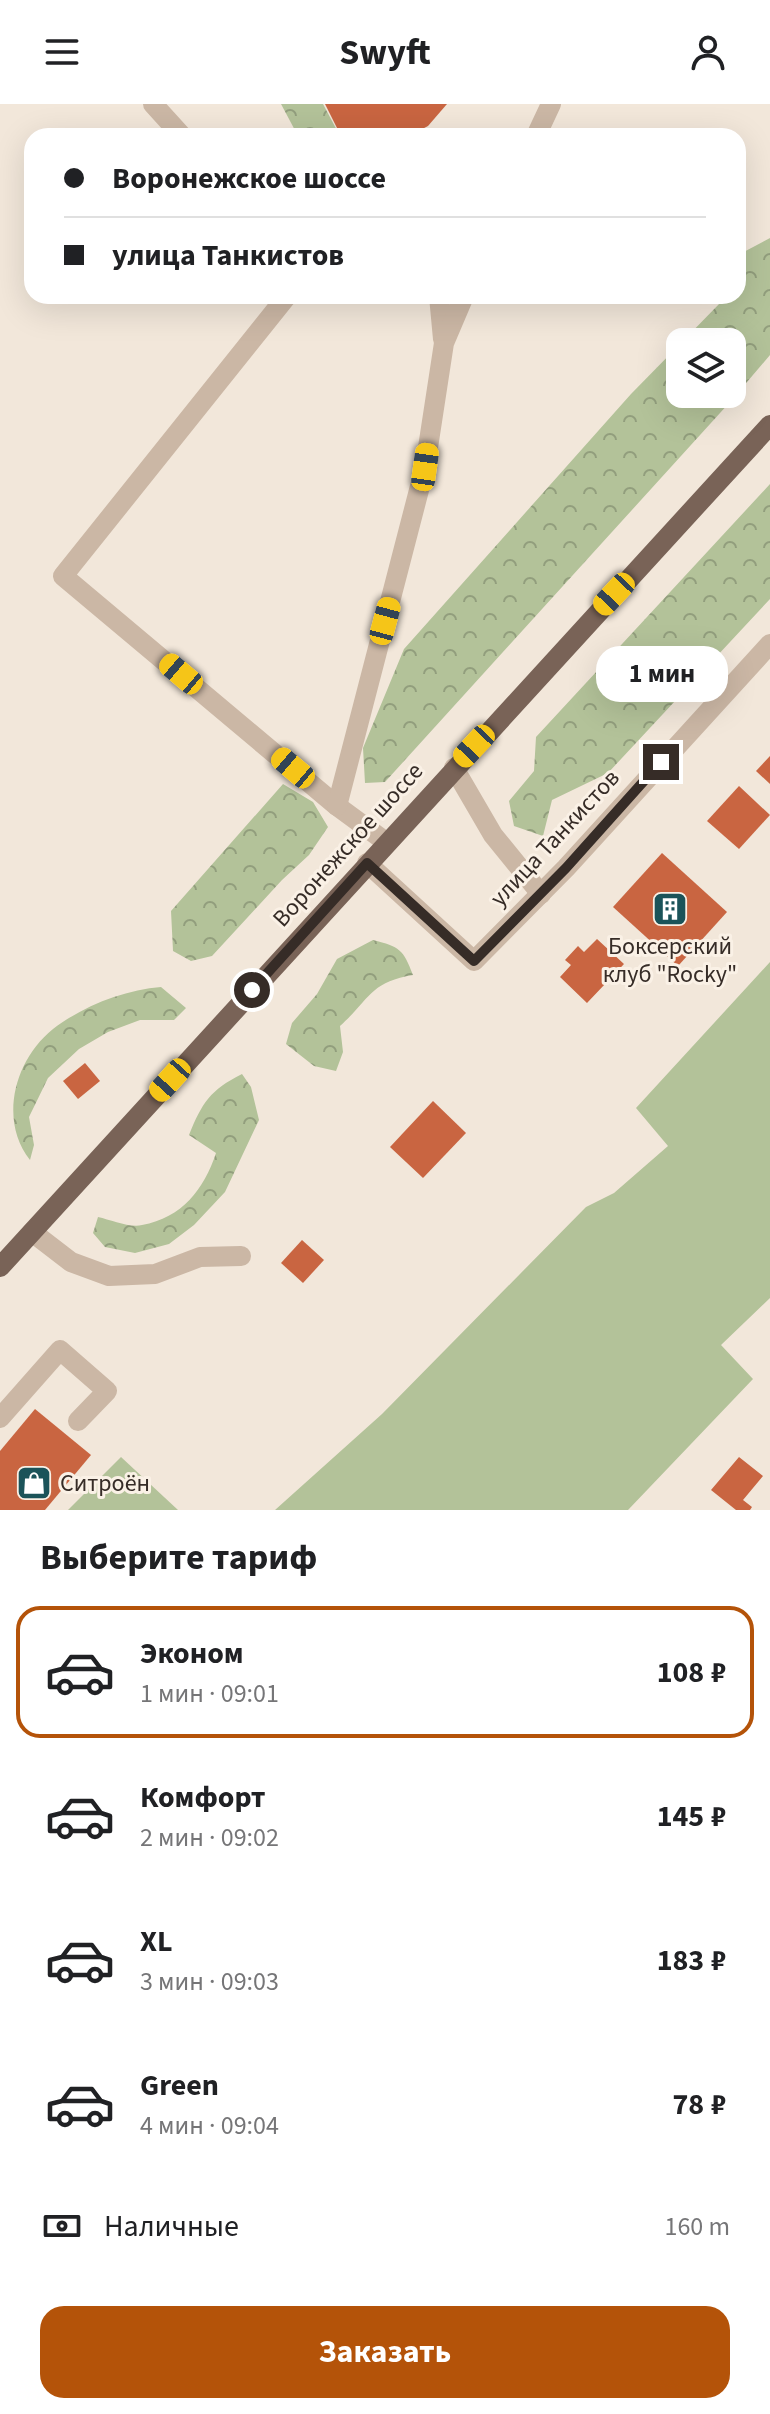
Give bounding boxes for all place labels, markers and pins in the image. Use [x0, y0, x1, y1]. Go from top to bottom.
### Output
building icon: Боксерский клуб "Rocky" [651, 890, 689, 928]
place label: Боксерский клуб "Rocky" [603, 929, 737, 992]
shop icon: Ситроён [15, 1464, 53, 1502]
place label: Ситроён [60, 1466, 150, 1501]

